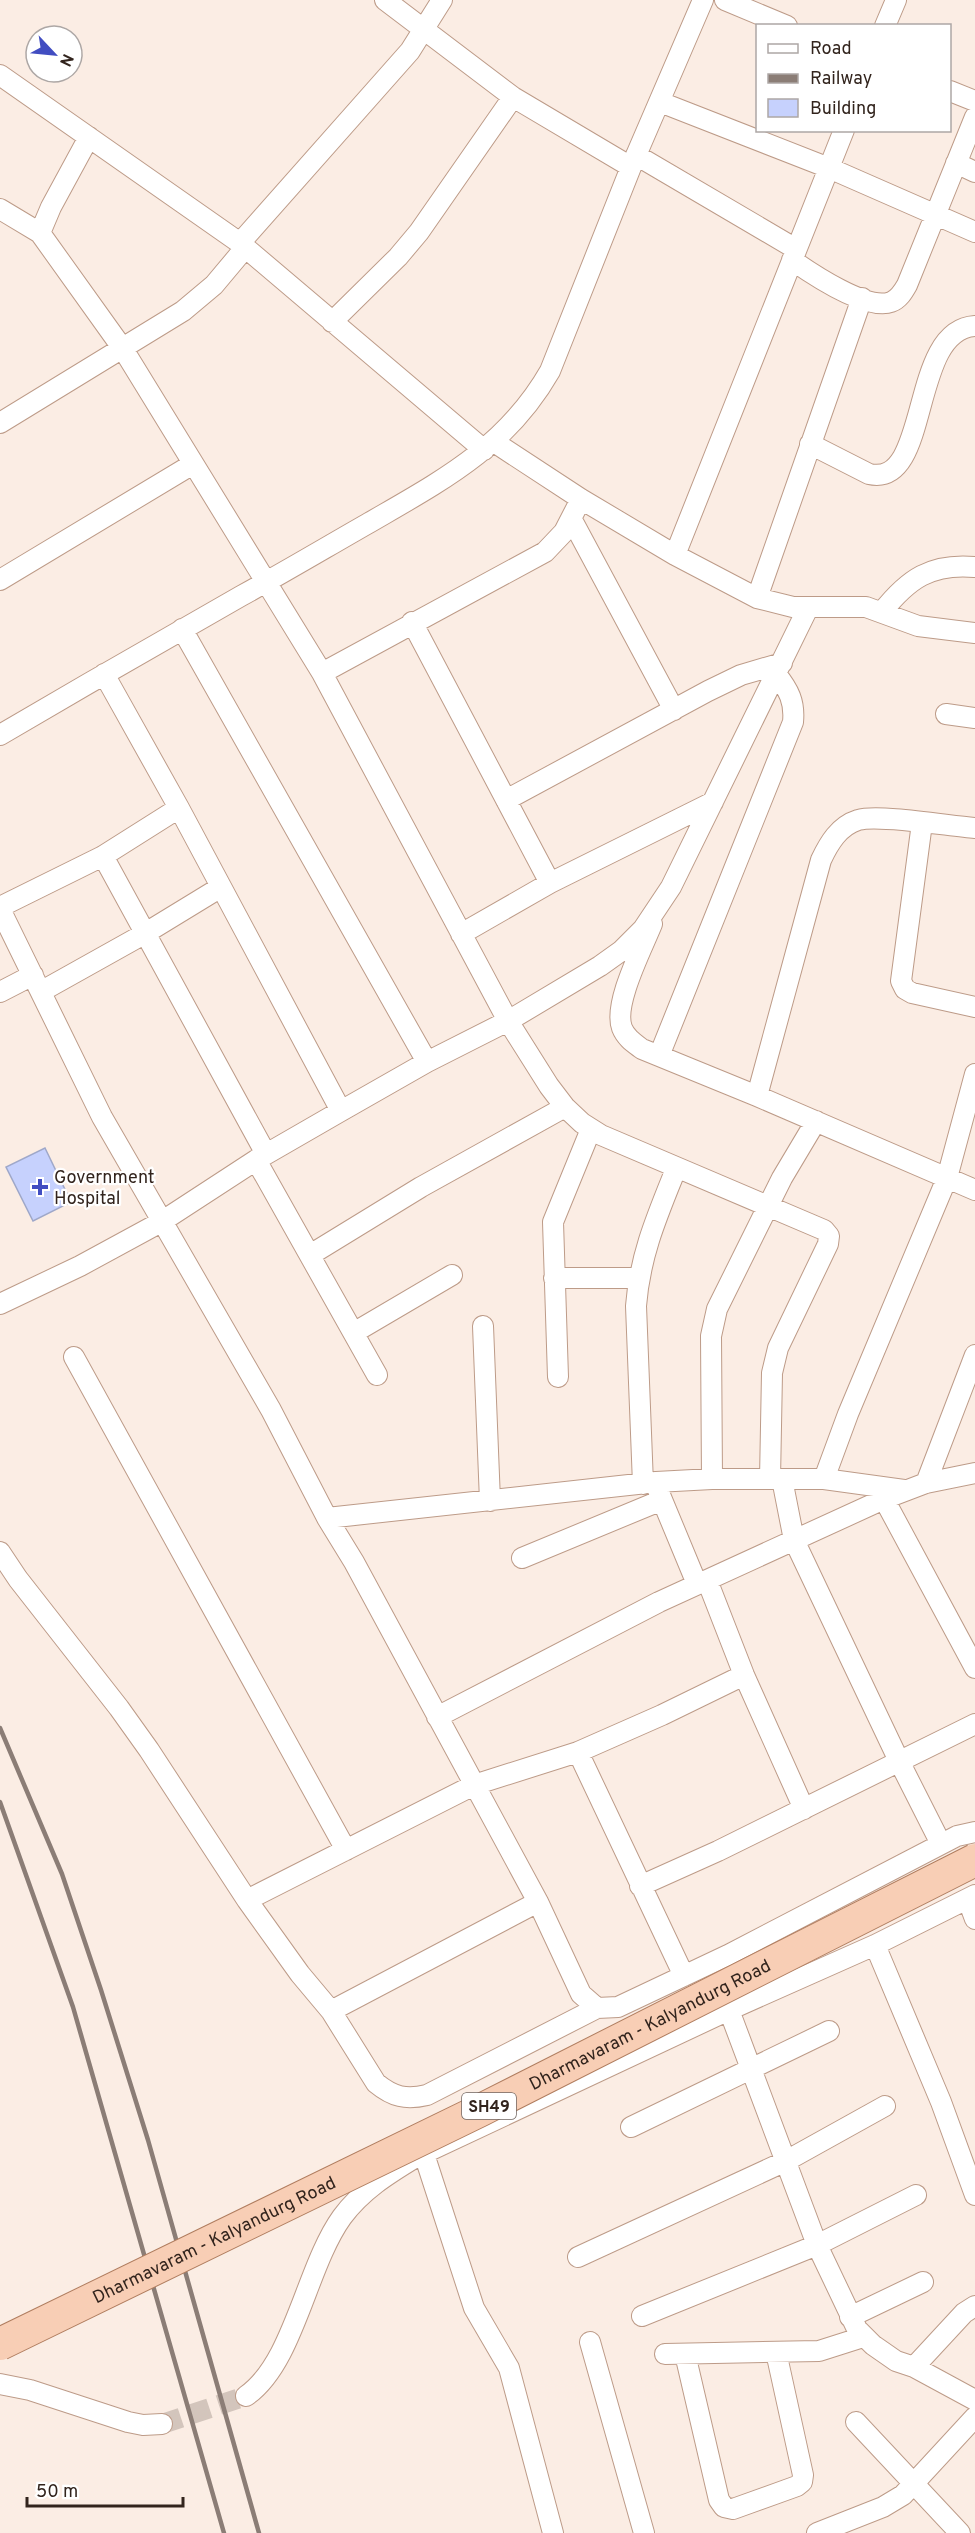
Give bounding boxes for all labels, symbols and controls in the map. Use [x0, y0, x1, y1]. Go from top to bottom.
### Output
north arrow [24, 24, 84, 84]
legend [756, 24, 951, 132]
text: Road [810, 38, 852, 61]
text: N [54, 50, 77, 69]
text: Railway [810, 68, 872, 91]
text: Building [810, 98, 876, 121]
place label: Government Hospital [54, 1167, 155, 1211]
marker: Government Hospital [31, 1178, 49, 1196]
street label: Dharmavaram - Kalyandurg Road [526, 1955, 775, 2097]
road number: SH49 [462, 2093, 516, 2119]
street label: Dharmavaram - Kalyandurg Road [89, 2172, 340, 2310]
scale bar [27, 2470, 183, 2508]
text: 50 m [36, 2481, 78, 2504]

